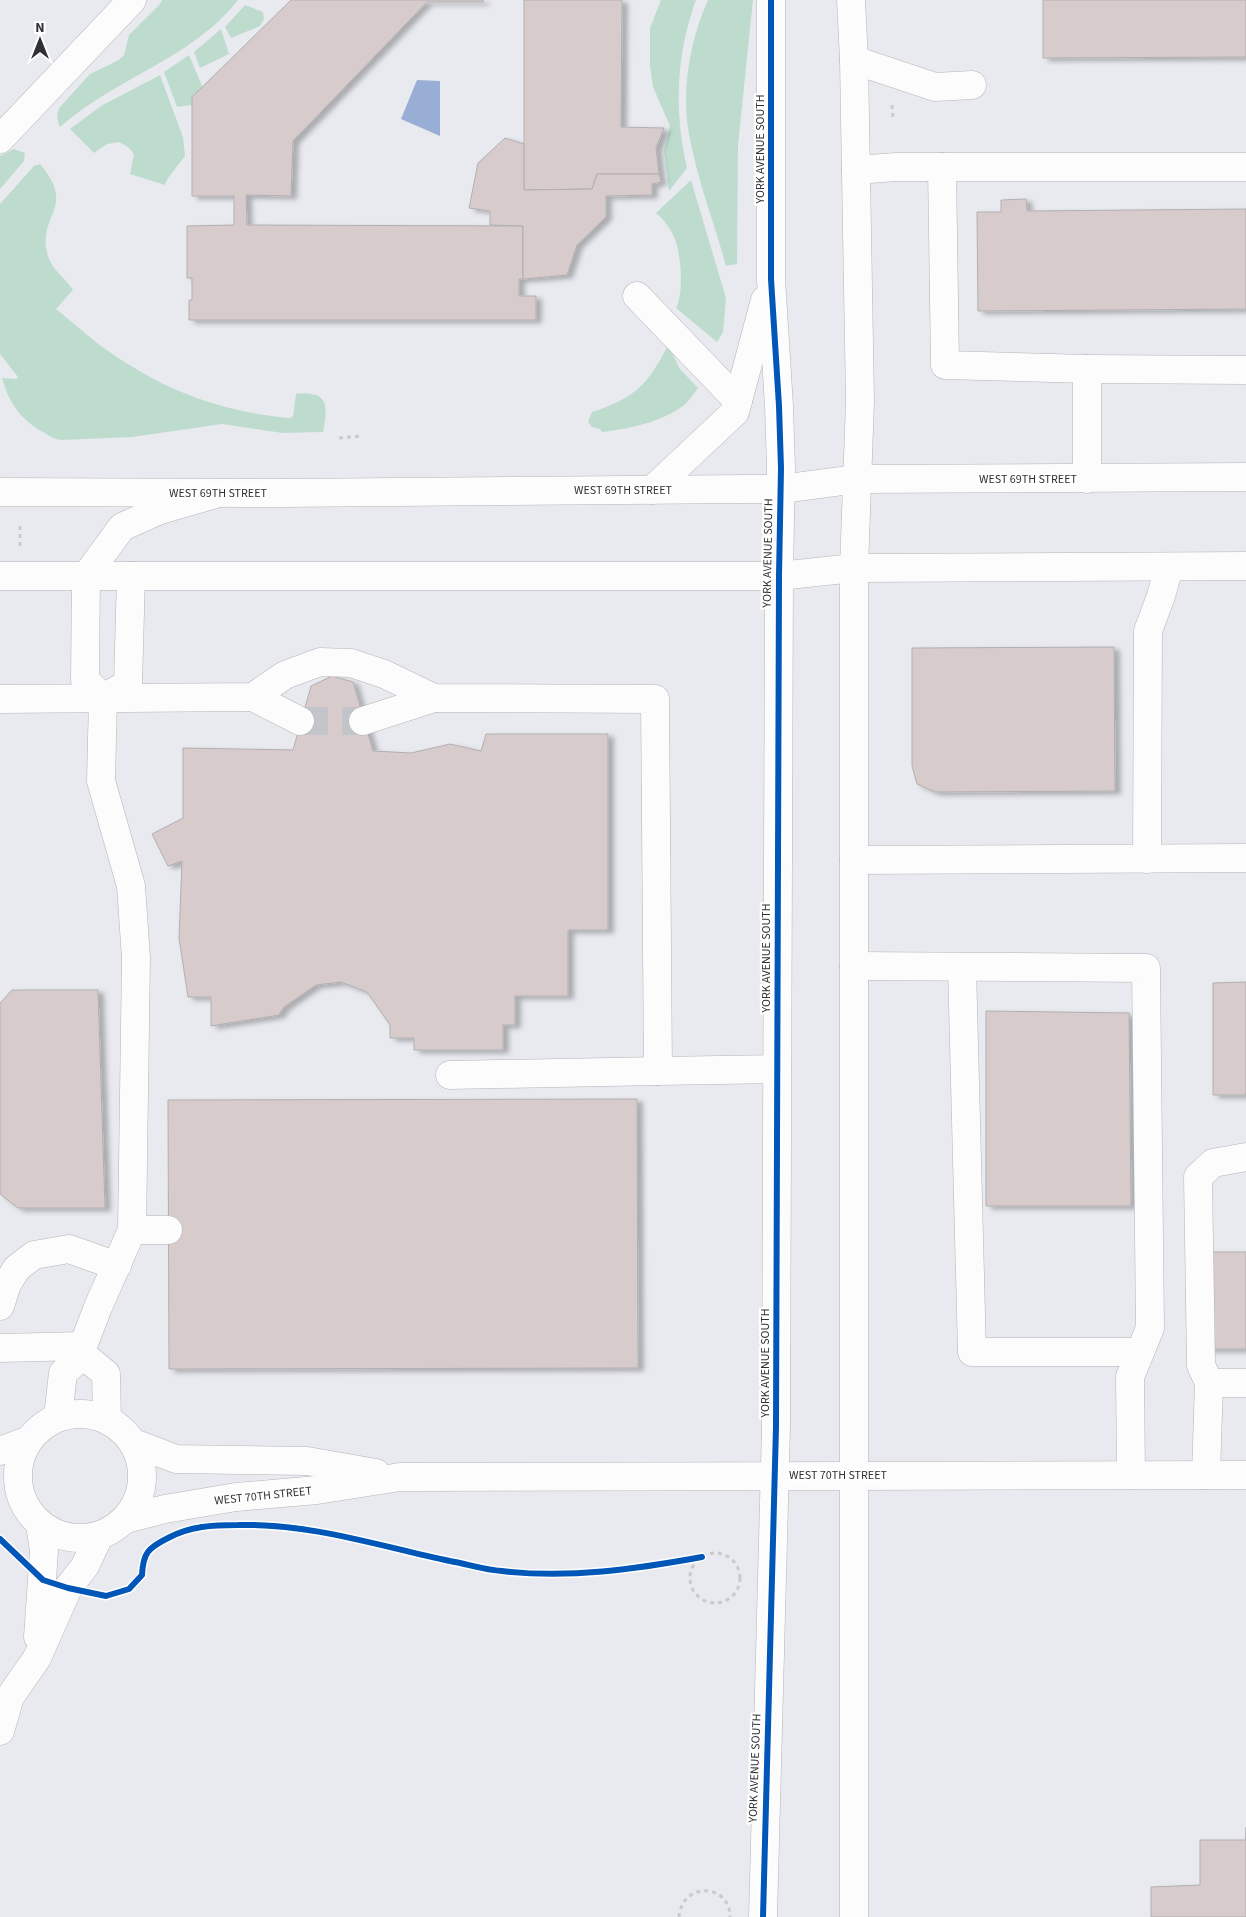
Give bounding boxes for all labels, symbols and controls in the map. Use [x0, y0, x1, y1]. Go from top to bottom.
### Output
north arrow [15, 15, 65, 65]
text: N [35, 18, 45, 38]
street label: YORK AVENUE SOUTH [752, 94, 769, 205]
street label: WEST 69TH STREET [979, 471, 1077, 488]
street label: WEST 69TH STREET [574, 482, 672, 499]
street label: WEST 69TH STREET [169, 485, 267, 502]
street label: YORK AVENUE SOUTH [759, 498, 777, 609]
street label: YORK AVENUE SOUTH [758, 903, 775, 1014]
street label: YORK AVENUE SOUTH [757, 1308, 774, 1419]
street label: WEST 70TH STREET [789, 1467, 887, 1484]
street label: WEST 70TH STREET [213, 1482, 313, 1510]
street label: YORK AVENUE SOUTH [745, 1713, 765, 1824]

